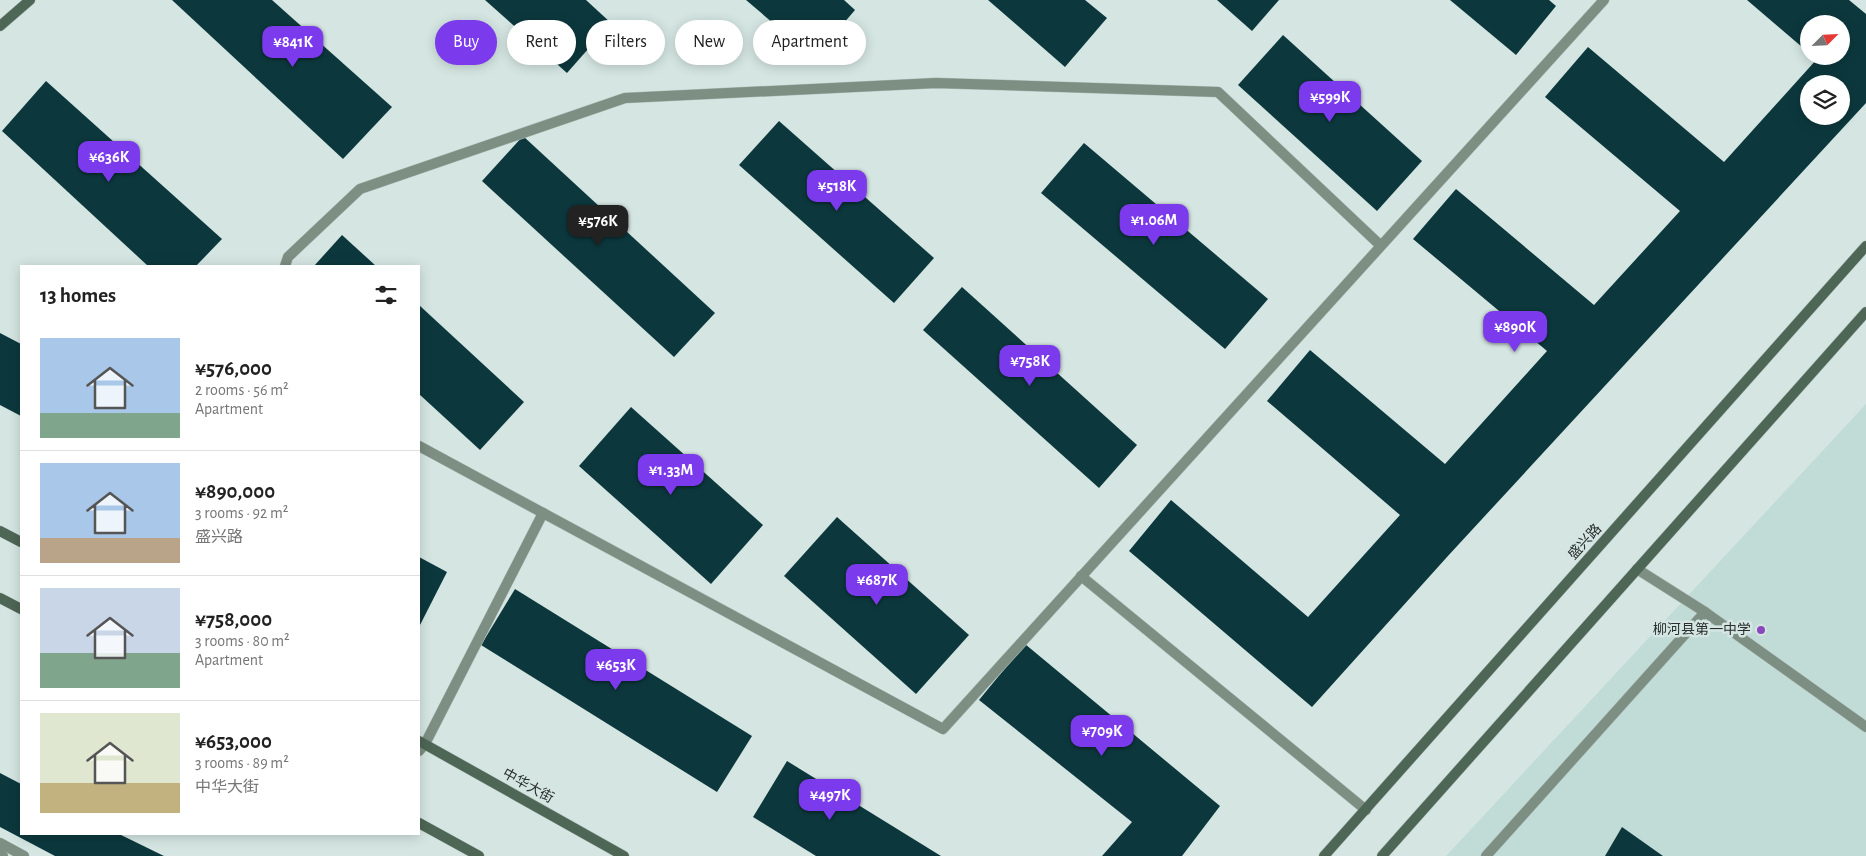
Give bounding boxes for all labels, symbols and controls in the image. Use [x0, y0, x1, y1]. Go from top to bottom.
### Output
north arrow [1800, 15, 1850, 65]
map controls [1800, 15, 1850, 125]
chip: Buy [435, 20, 497, 65]
chip: Rent [507, 20, 576, 65]
chip: Filters [586, 20, 665, 65]
chip: New [675, 20, 743, 65]
chip: Apartment [753, 20, 866, 65]
pin: ¥841K [258, 26, 328, 68]
text: ¥841K [273, 34, 313, 50]
button: layers [1800, 75, 1850, 125]
pin: ¥599K [1295, 80, 1365, 123]
text: ¥599K [1310, 89, 1350, 105]
pin: ¥636K [74, 140, 144, 183]
text: ¥636K [89, 149, 129, 165]
pin: ¥518K [802, 170, 872, 212]
text: ¥518K [818, 178, 856, 194]
pin: ¥576K [563, 204, 633, 247]
pin: ¥1.06M [1113, 204, 1195, 246]
text: ¥1.06M [1131, 212, 1177, 228]
text: ¥576K [578, 213, 618, 229]
icon: filters [372, 281, 400, 309]
text: 13 homes [40, 285, 116, 306]
pin: ¥890K [1480, 310, 1550, 353]
text: ¥890K [1494, 319, 1536, 335]
pin: ¥758K [995, 344, 1065, 387]
text: ¥758K [1010, 353, 1050, 369]
icon: home [80, 358, 140, 418]
text: ¥576,000 [195, 358, 272, 379]
text: 2 rooms · 56 m² [195, 382, 289, 398]
text: Apartment [195, 401, 263, 417]
pin: ¥1.33M [630, 454, 712, 496]
text: ¥1.33M [649, 462, 693, 478]
text: ¥890,000 [195, 481, 275, 502]
icon: home [80, 483, 140, 543]
text: 3 rooms · 92 m² [195, 505, 288, 521]
street label: 盛兴路 [1564, 520, 1604, 562]
text: 盛兴路 [195, 529, 243, 545]
pin: ¥687K [842, 564, 912, 606]
text: ¥687K [857, 572, 897, 588]
icon: home [80, 608, 140, 668]
text: ¥758,000 [195, 609, 272, 630]
place label: 柳河县第一中学 [1653, 621, 1751, 637]
marker: 柳河县第一中学 [1755, 624, 1767, 636]
text: 3 rooms · 80 m² [195, 633, 290, 649]
pin: ¥653K [581, 648, 651, 691]
text: Apartment [195, 652, 263, 668]
text: ¥653K [596, 657, 636, 673]
pin: ¥709K [1067, 714, 1137, 757]
text: ¥709K [1082, 723, 1122, 739]
text: ¥653,000 [195, 731, 272, 752]
icon: home [80, 733, 140, 793]
text: 3 rooms · 89 m² [195, 755, 289, 771]
street label: 中华大街 [500, 765, 557, 806]
pin: ¥497K [795, 778, 865, 821]
text: 中华大街 [195, 779, 259, 795]
text: ¥497K [810, 787, 850, 803]

